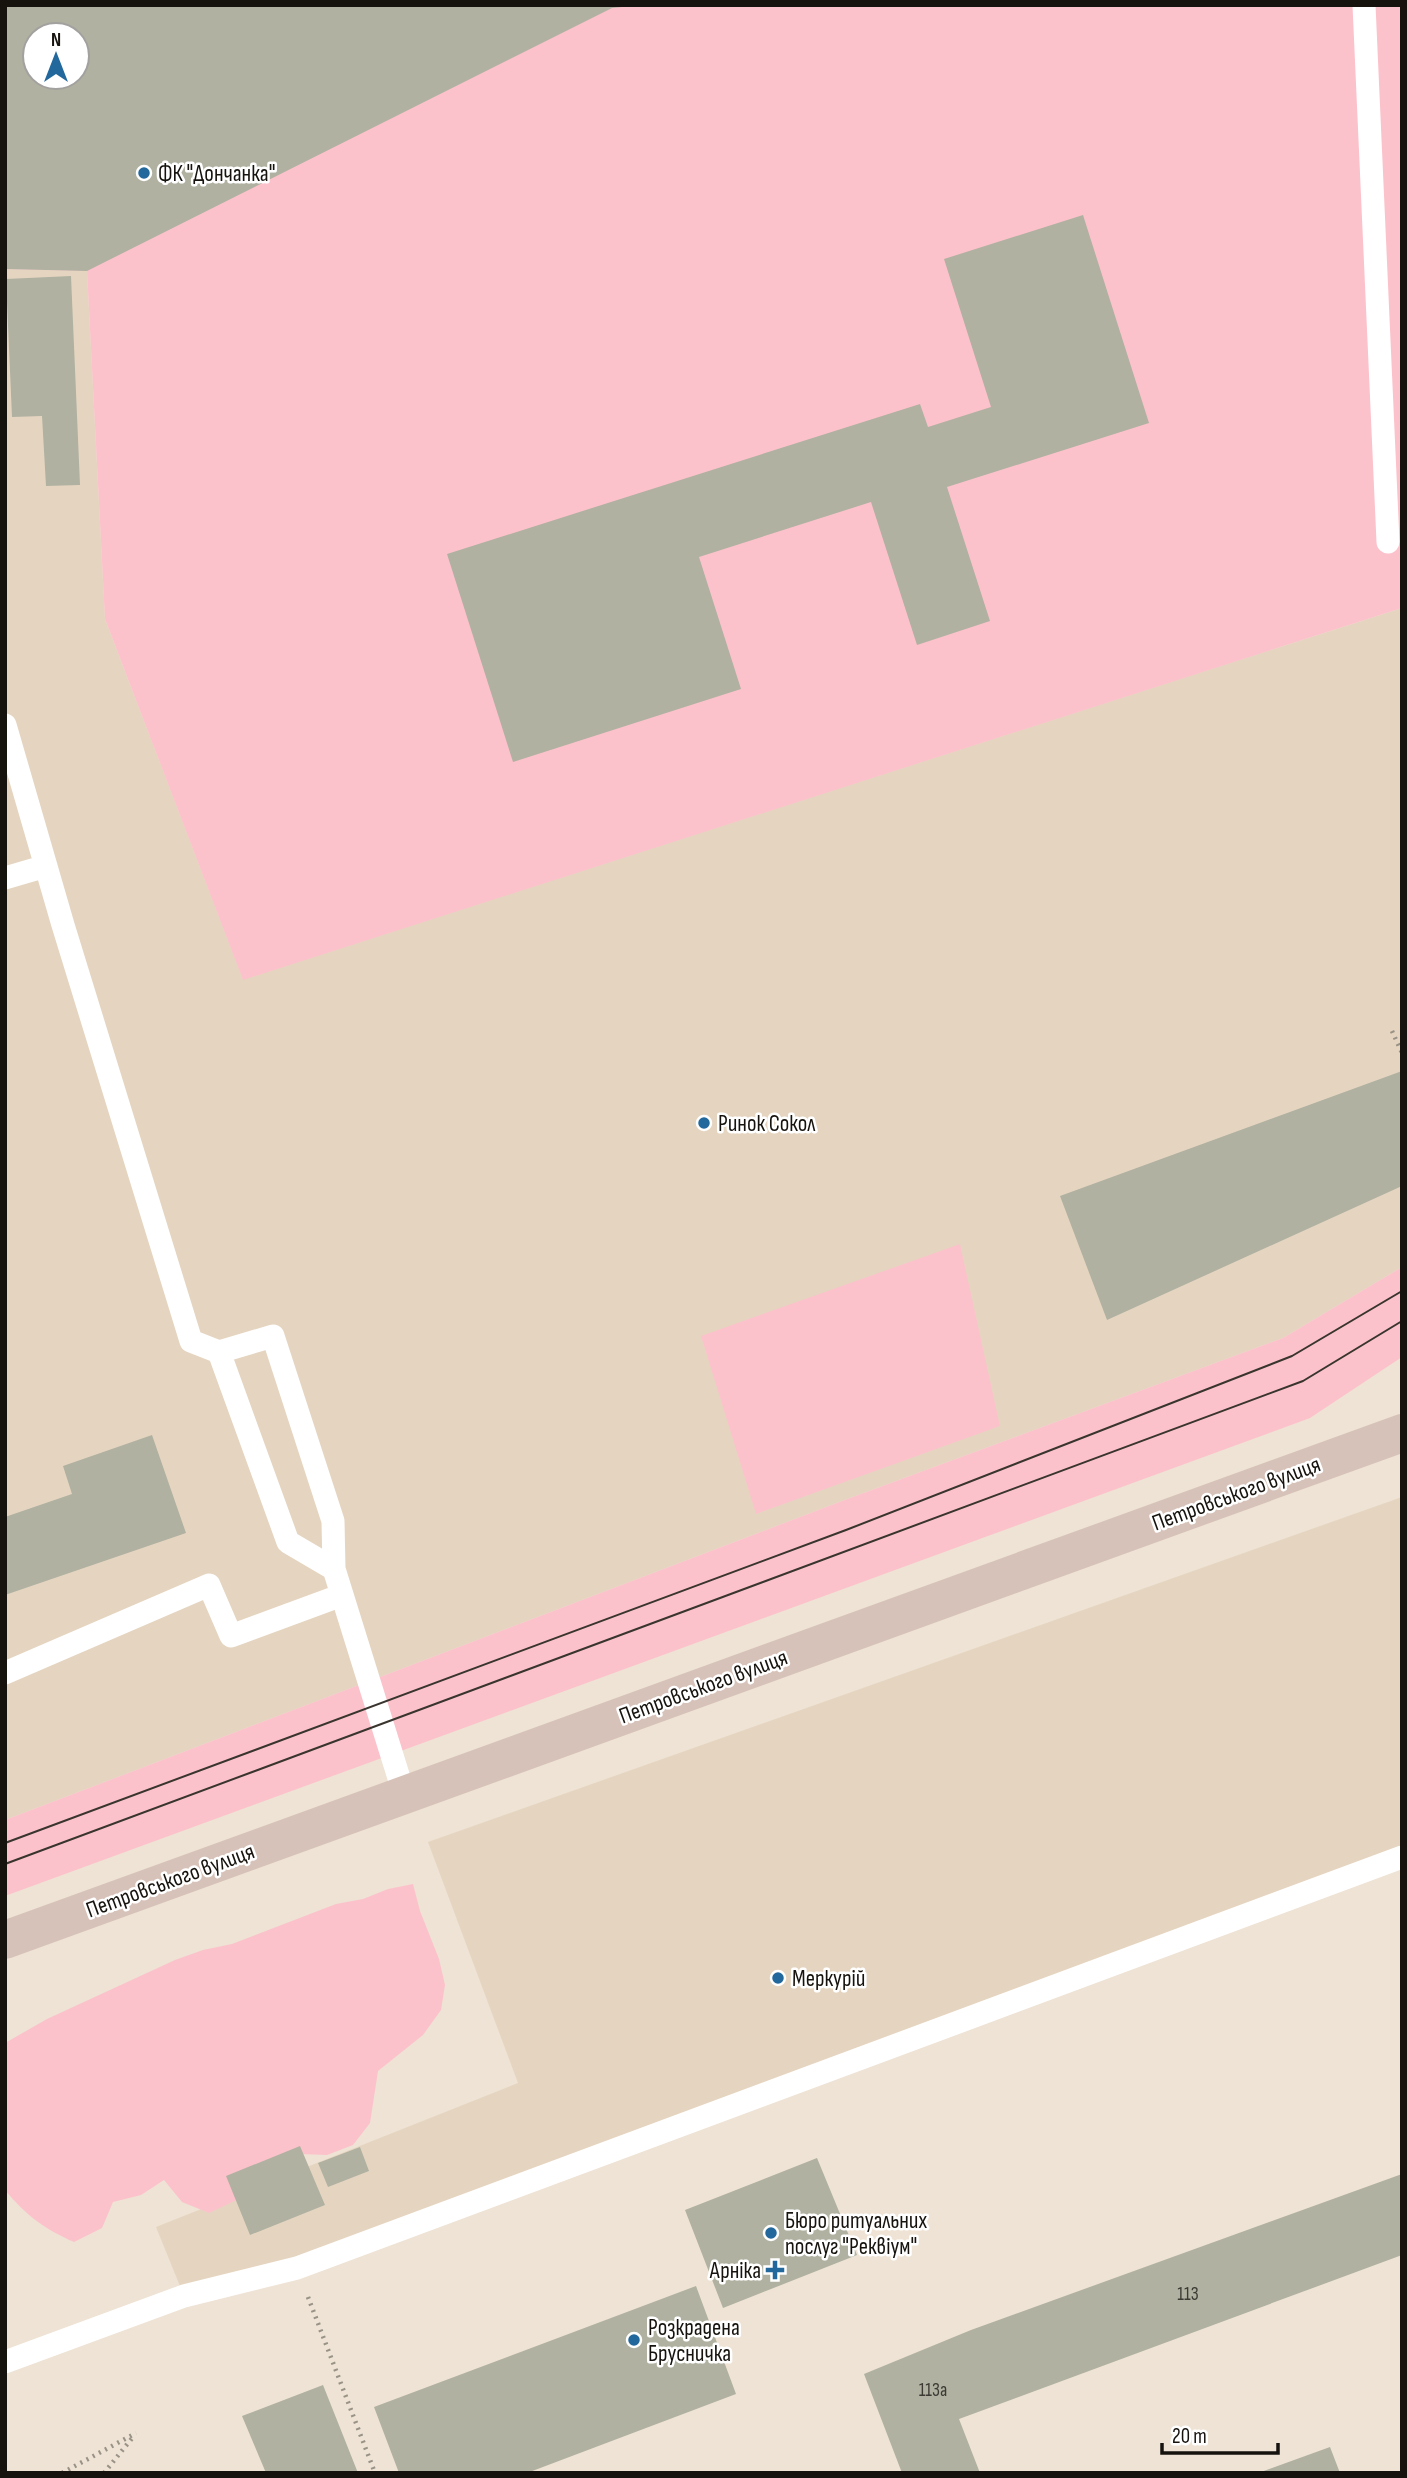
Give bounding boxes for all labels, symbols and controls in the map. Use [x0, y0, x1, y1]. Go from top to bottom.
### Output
north arrow [21, 21, 91, 91]
text: N [51, 29, 61, 52]
place label: ФК "Дончанка" [158, 160, 275, 188]
marker: ФК "Дончанка" [136, 165, 152, 181]
place label: Ринок Сокол [718, 1110, 816, 1138]
marker: Ринок Сокол [696, 1115, 712, 1131]
street label: Петровського вулиця [1148, 1451, 1324, 1537]
street label: Петровського вулиця [615, 1644, 791, 1730]
street label: Петровського вулиця [82, 1838, 258, 1924]
place label: Меркурій [792, 1965, 865, 1993]
marker: Меркурій [770, 1970, 786, 1986]
place label: Бюро ритуальних послуг "Реквіум" [785, 2207, 927, 2261]
marker: Бюро ритуальних послуг "Реквіум" [763, 2225, 779, 2241]
place label: Арніка [709, 2257, 761, 2285]
marker: Арніка [767, 2262, 783, 2278]
house number: 113 [1177, 2283, 1199, 2306]
place label: Розкрадена Брусничка [648, 2314, 740, 2368]
marker: Розкрадена Брусничка [626, 2332, 642, 2348]
house number: 113а [919, 2379, 947, 2402]
scale bar [1162, 2412, 1278, 2456]
text: 20 m [1172, 2424, 1207, 2449]

